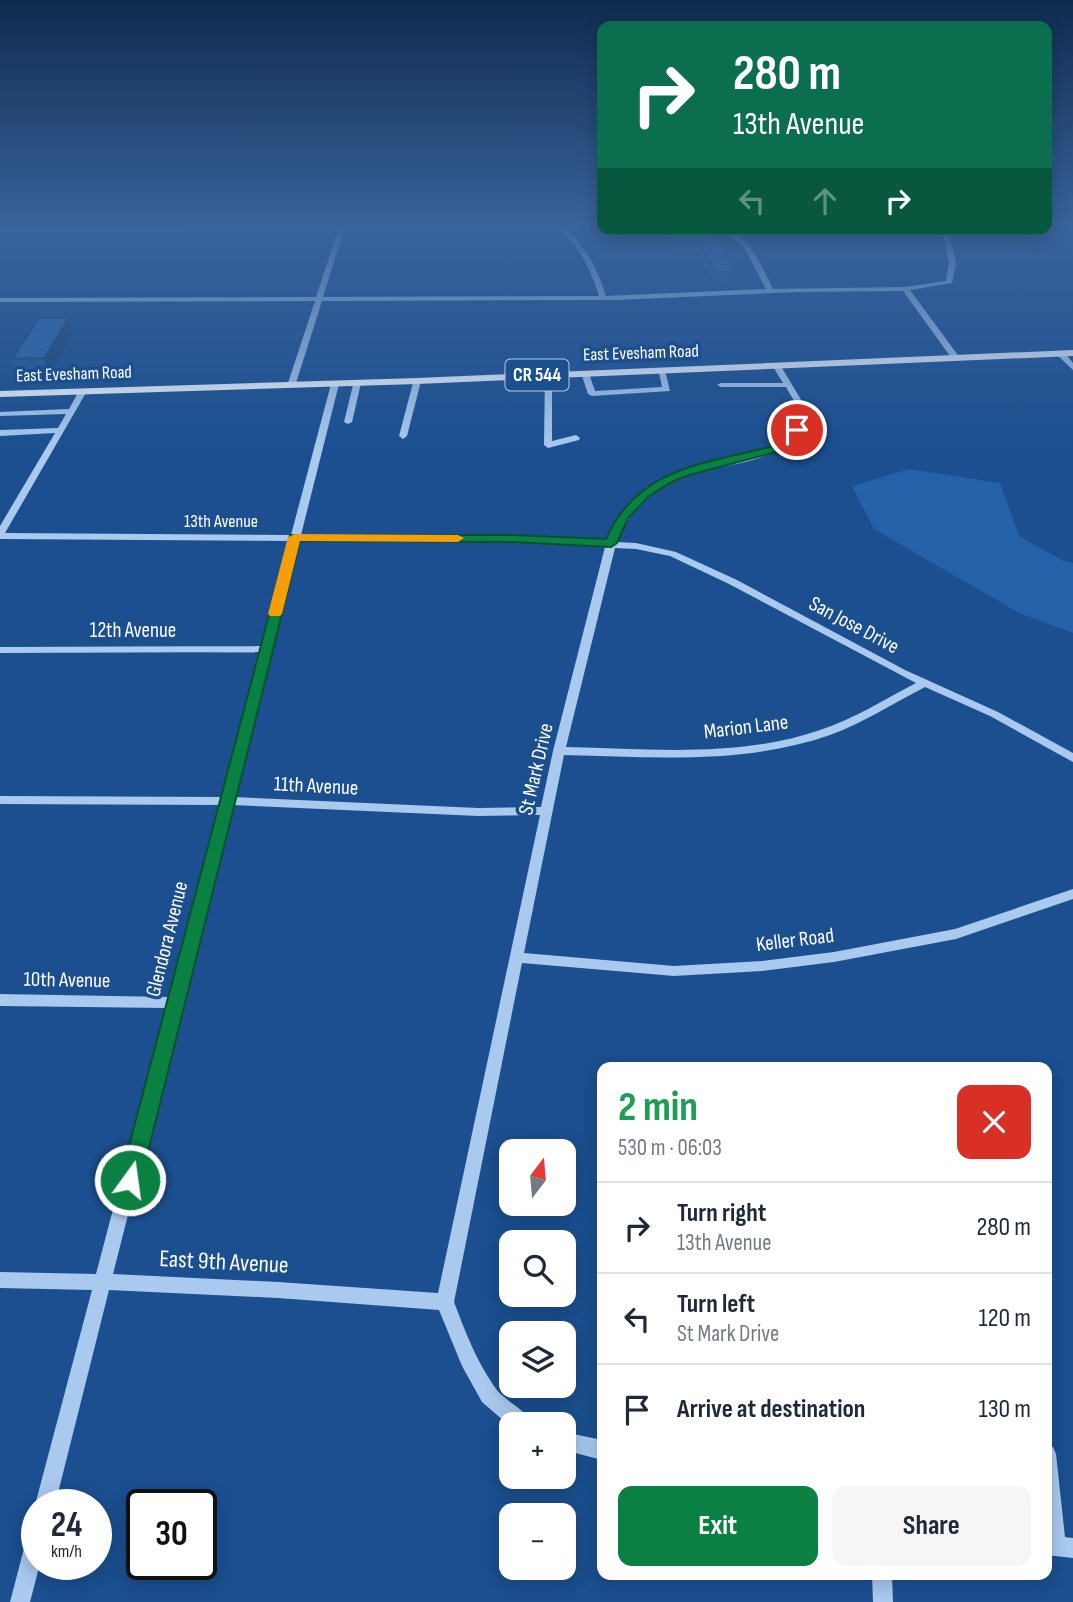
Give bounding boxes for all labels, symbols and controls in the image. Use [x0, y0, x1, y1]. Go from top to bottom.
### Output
text: 280 m [733, 45, 841, 104]
icon: right [618, 49, 709, 140]
text: 13th Avenue [733, 105, 864, 144]
icon: left [733, 182, 771, 220]
icon: ahead [806, 182, 844, 220]
icon: right [879, 182, 917, 220]
street label: East Evesham Road [583, 340, 699, 366]
road number: CR 544 [505, 360, 568, 390]
street label: East Evesham Road [16, 361, 132, 387]
pin [767, 400, 827, 460]
icon: arrive [778, 411, 816, 449]
street label: 13th Avenue [184, 511, 258, 532]
street label: San Jose Drive [805, 591, 903, 659]
street label: 12th Avenue [90, 618, 176, 643]
street label: Marion Lane [702, 709, 790, 745]
street label: St Mark Drive [513, 721, 559, 817]
street label: 11th Avenue [273, 771, 359, 801]
street label: Glendora Avenue [141, 879, 193, 999]
street label: Keller Road [755, 923, 835, 957]
street label: 10th Avenue [23, 967, 111, 993]
text: 2 min [618, 1082, 698, 1133]
button: close [957, 1085, 1031, 1159]
text: 530 m · 06:03 [618, 1134, 722, 1162]
north arrow [499, 1139, 576, 1216]
map controls [499, 1139, 576, 1580]
position arrow [93, 1143, 167, 1217]
text: Turn right [677, 1198, 766, 1229]
icon: right [618, 1209, 656, 1247]
text: 280 m [976, 1212, 1031, 1243]
text: 13th Avenue [677, 1229, 771, 1257]
button: search [499, 1230, 576, 1307]
street label: East 9th Avenue [159, 1244, 289, 1280]
text: Turn left [677, 1289, 755, 1320]
icon: left [618, 1300, 656, 1338]
text: 120 m [978, 1303, 1031, 1334]
text: St Mark Drive [677, 1320, 779, 1348]
button: layers [499, 1321, 576, 1398]
icon: arrive [618, 1391, 656, 1429]
text: Arrive at destination [677, 1394, 865, 1425]
text: 130 m [979, 1394, 1031, 1425]
button: + [499, 1412, 576, 1489]
button: Exit [618, 1486, 818, 1566]
button: Share [832, 1486, 1031, 1566]
speed limit sign: 30 [126, 1489, 217, 1580]
button: − [499, 1503, 576, 1580]
text: 24 [51, 1504, 82, 1547]
text: km/h [51, 1541, 82, 1562]

